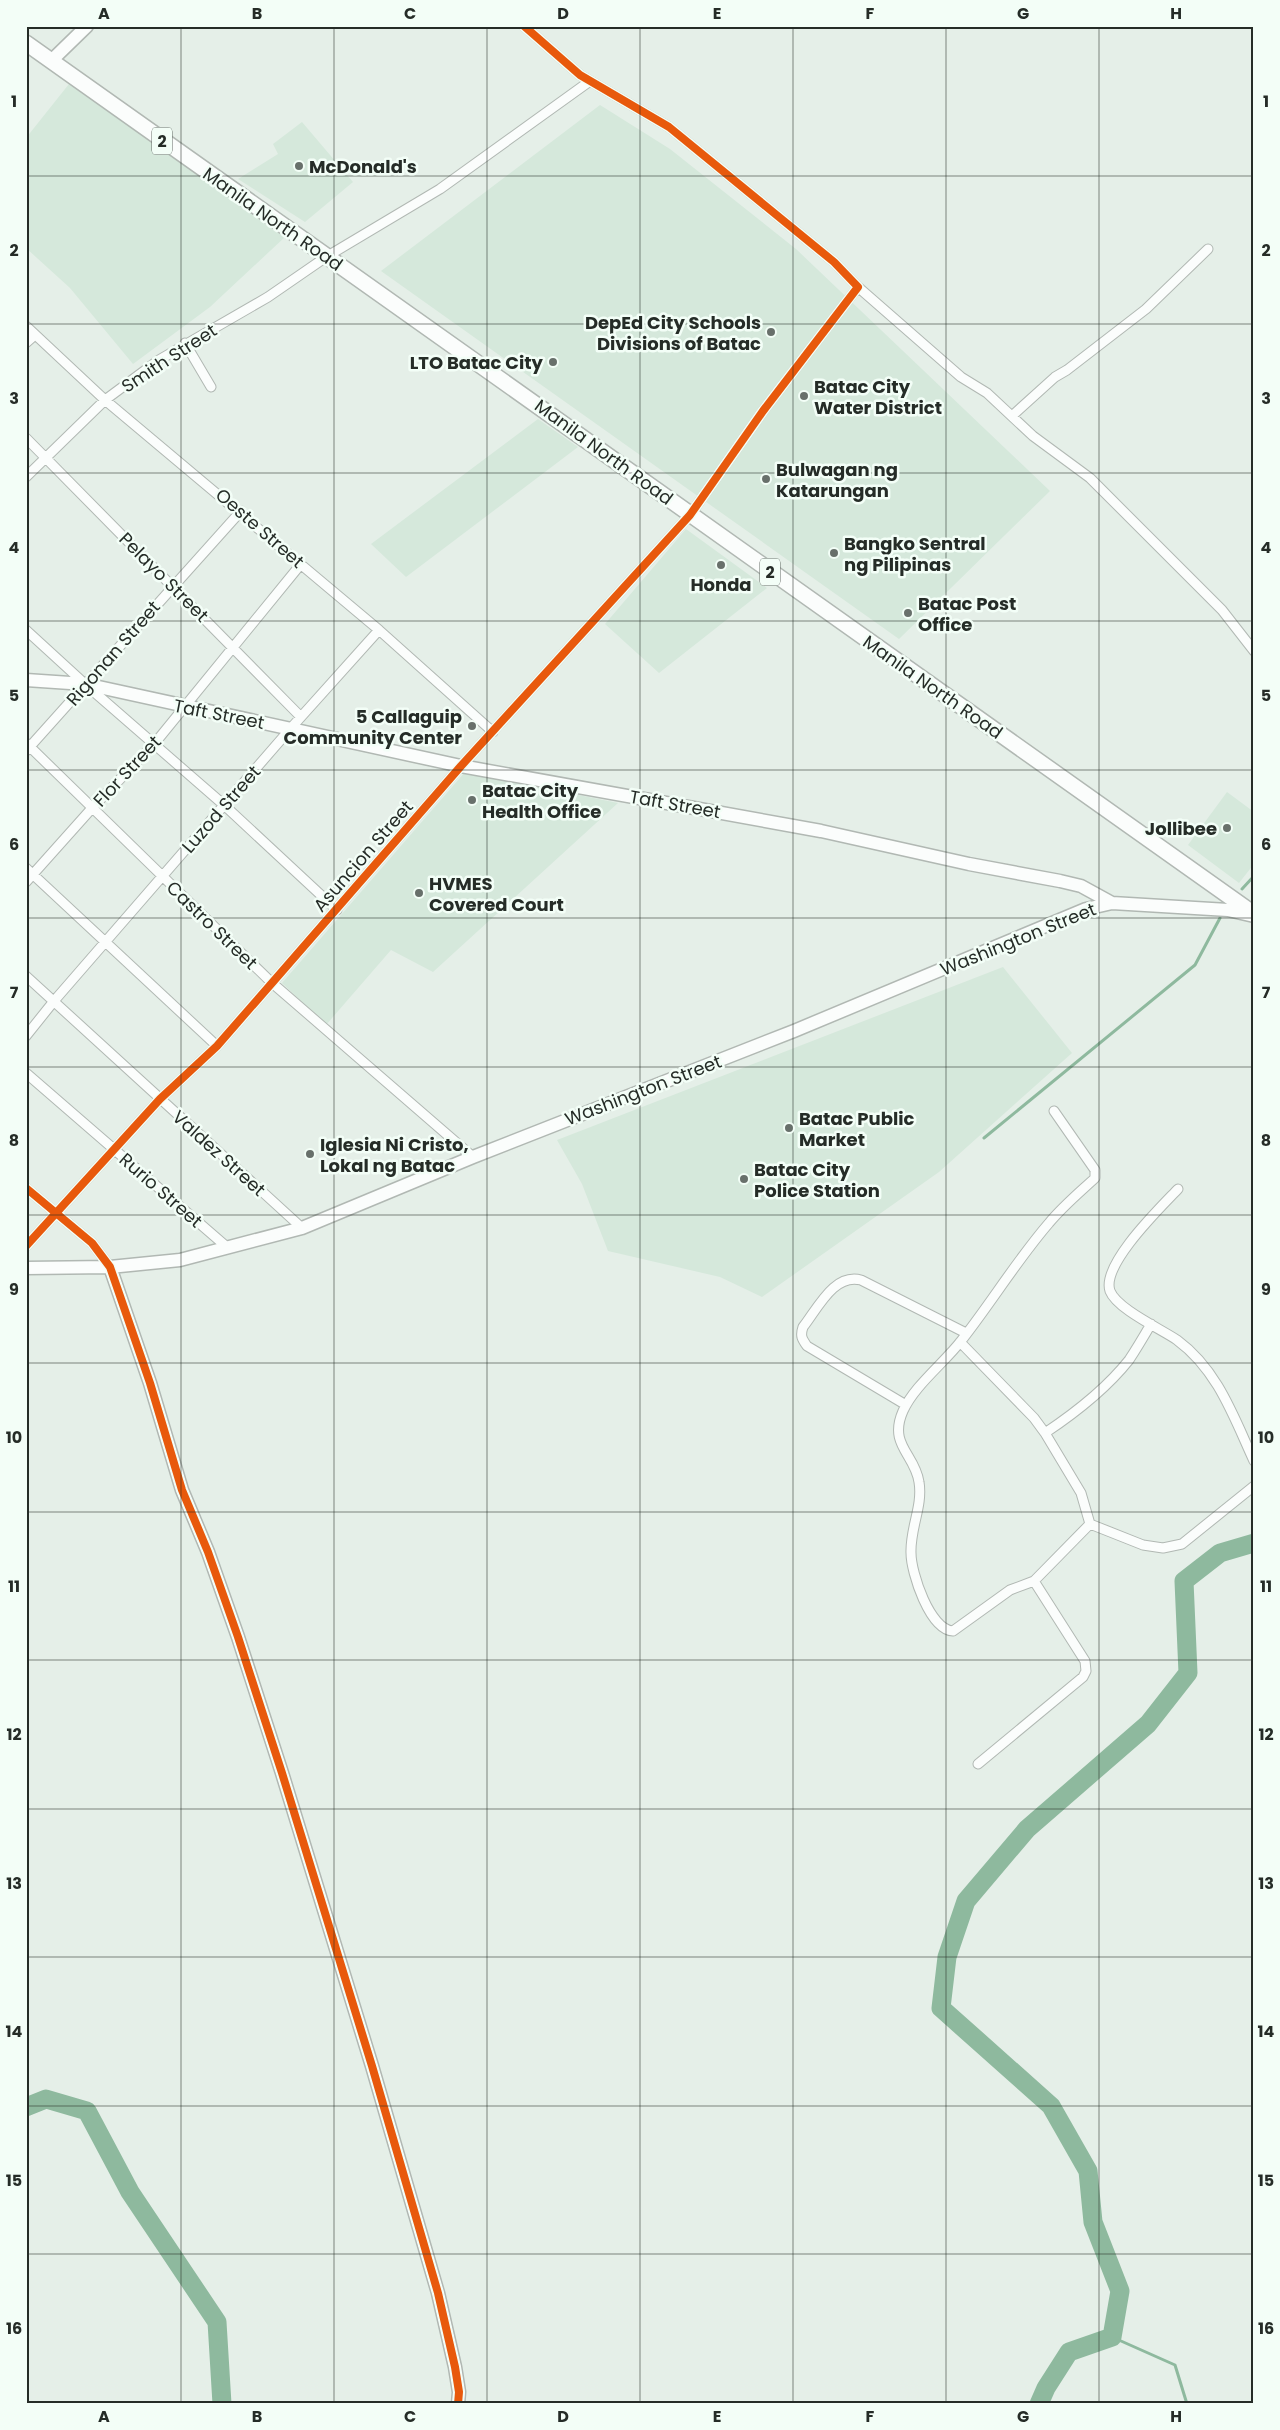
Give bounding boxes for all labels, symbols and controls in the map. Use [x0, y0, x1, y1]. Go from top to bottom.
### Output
text: A [98, 2, 110, 25]
text: B [252, 2, 262, 25]
text: C [404, 2, 416, 25]
text: D [557, 2, 569, 25]
text: E [713, 2, 721, 25]
text: F [866, 2, 875, 25]
text: G [1017, 2, 1029, 25]
text: H [1170, 2, 1182, 25]
text: 1 [11, 90, 17, 113]
text: 1 [1263, 90, 1269, 113]
road number: 2 [152, 128, 172, 154]
place label: McDonald's [309, 154, 417, 179]
marker: McDonald's [293, 160, 305, 172]
street label: Manila North Road [198, 161, 348, 277]
text: 2 [9, 239, 19, 262]
text: 2 [1261, 239, 1271, 262]
place label: DepEd City Schools Divisions of Batac [585, 310, 761, 356]
street label: Smith Street [116, 318, 222, 398]
marker: DepEd City Schools Divisions of Batac [765, 326, 777, 338]
place label: LTO Batac City [410, 350, 544, 375]
marker: LTO Batac City [547, 356, 559, 368]
place label: Batac City Water District [814, 374, 942, 420]
text: 3 [9, 387, 19, 410]
text: 3 [1261, 387, 1271, 410]
marker: Batac City Water District [798, 390, 810, 402]
street label: Manila North Road [530, 393, 678, 511]
place label: Bulwagan ng Katarungan [776, 457, 898, 503]
marker: Bulwagan ng Katarungan [760, 473, 772, 485]
street label: Oeste Street [210, 483, 310, 573]
street label: Pelayo Street [114, 527, 214, 627]
place label: Bangko Sentral ng Pilipinas [844, 531, 986, 577]
text: 4 [9, 536, 20, 559]
text: 4 [1261, 536, 1272, 559]
marker: Bangko Sentral ng Pilipinas [828, 547, 840, 559]
road number: 2 [760, 558, 780, 586]
marker: Honda [715, 559, 727, 571]
place label: Honda [690, 572, 752, 597]
place label: Batac Post Office [918, 591, 1016, 637]
street label: Rigonan Street [60, 595, 166, 711]
marker: Batac Post Office [902, 607, 914, 619]
street label: Manila North Road [858, 629, 1008, 745]
text: 5 [9, 684, 19, 707]
text: 5 [1261, 684, 1271, 707]
street label: Taft Street [172, 693, 266, 735]
place label: 5 Callaguip Community Center [284, 704, 462, 750]
marker: 5 Callaguip Community Center [466, 720, 478, 732]
street label: Flor Street [87, 730, 167, 812]
street label: Luzod Street [176, 760, 266, 858]
place label: Batac City Health Office [482, 778, 601, 824]
street label: Taft Street [628, 784, 722, 824]
marker: Batac City Health Office [466, 794, 478, 806]
street label: Asuncion Street [307, 795, 419, 917]
place label: Jollibee [1145, 816, 1217, 841]
marker: Jollibee [1221, 822, 1233, 834]
text: 6 [9, 833, 19, 856]
text: 6 [1261, 833, 1271, 856]
place label: HVMES Covered Court [429, 871, 564, 917]
street label: Castro Street [161, 875, 263, 975]
marker: HVMES Covered Court [413, 887, 425, 899]
street label: Washington Street [936, 896, 1100, 982]
text: 7 [10, 981, 19, 1004]
text: 7 [1262, 981, 1271, 1004]
street label: Washington Street [561, 1049, 725, 1131]
street label: Valdez Street [167, 1104, 271, 1202]
place label: Batac Public Market [799, 1106, 915, 1152]
marker: Batac Public Market [783, 1122, 795, 1134]
text: 8 [9, 1129, 19, 1152]
text: 8 [1261, 1129, 1271, 1152]
place label: Iglesia Ni Cristo, Lokal ng Batac [320, 1132, 469, 1178]
street label: Rurio Street [114, 1147, 208, 1233]
marker: Iglesia Ni Cristo, Lokal ng Batac [304, 1148, 316, 1160]
place label: Batac City Police Station [754, 1157, 880, 1203]
marker: Batac City Police Station [738, 1173, 750, 1185]
text: 9 [9, 1278, 19, 1301]
text: 9 [1261, 1278, 1271, 1301]
text: 10 [6, 1426, 22, 1449]
text: 10 [1258, 1426, 1274, 1449]
text: 11 [8, 1575, 20, 1598]
text: 11 [1260, 1575, 1272, 1598]
text: 12 [6, 1723, 22, 1746]
text: 12 [1258, 1723, 1274, 1746]
text: 13 [6, 1872, 22, 1895]
text: 13 [1258, 1872, 1274, 1895]
text: 14 [6, 2020, 23, 2043]
text: 14 [1258, 2020, 1275, 2043]
text: 15 [6, 2169, 22, 2192]
text: 15 [1258, 2169, 1274, 2192]
text: 16 [6, 2317, 22, 2340]
text: 16 [1258, 2317, 1274, 2340]
text: A [98, 2405, 110, 2428]
text: B [252, 2405, 262, 2428]
text: C [404, 2405, 416, 2428]
text: D [557, 2405, 569, 2428]
text: E [713, 2405, 721, 2428]
text: F [866, 2405, 875, 2428]
text: G [1017, 2405, 1029, 2428]
text: H [1170, 2405, 1182, 2428]

